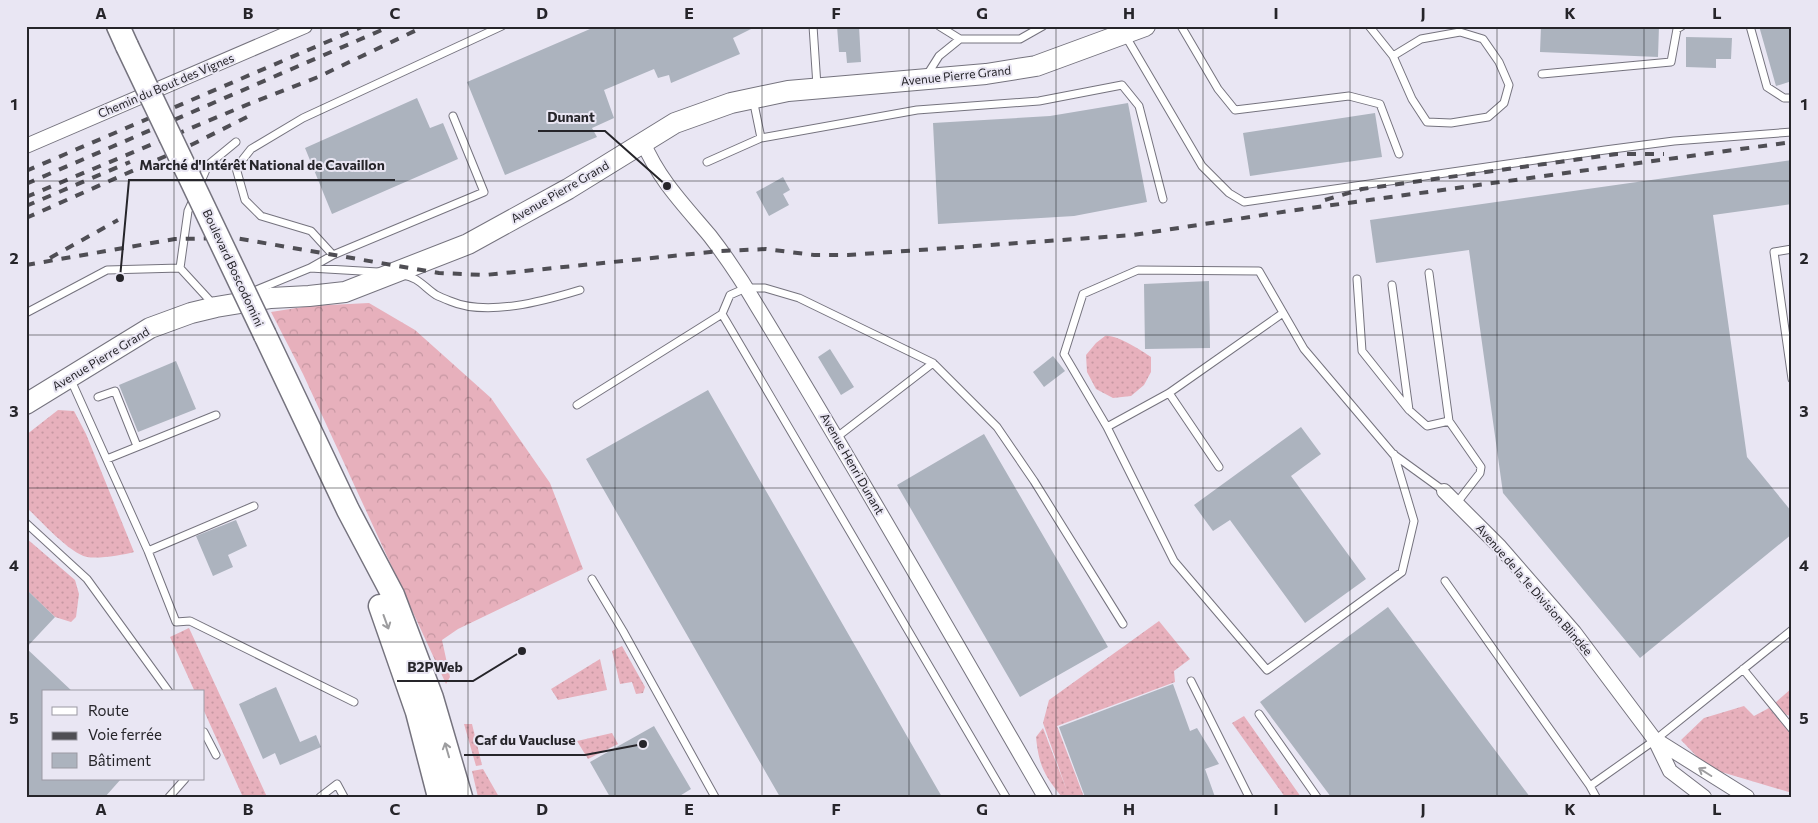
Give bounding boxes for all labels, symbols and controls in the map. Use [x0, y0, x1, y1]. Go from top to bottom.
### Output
text: A [95, 3, 107, 22]
text: B [243, 3, 254, 22]
text: C [390, 3, 401, 22]
text: D [536, 3, 548, 22]
text: E [684, 3, 694, 22]
text: F [831, 3, 841, 22]
text: G [976, 3, 988, 22]
text: H [1123, 3, 1135, 22]
text: I [1273, 3, 1279, 22]
text: J [1420, 3, 1426, 22]
text: K [1564, 3, 1576, 22]
text: L [1712, 3, 1722, 22]
street label: Chemin du Bout des Vignes [95, 50, 236, 120]
street label: Avenue Pierre Grand [900, 62, 1012, 88]
text: 1 [10, 94, 18, 113]
text: 1 [1800, 94, 1808, 113]
callout: Dunant [538, 102, 605, 131]
text: Dunant [547, 108, 595, 125]
callout: Marché d'Intérêt National de Cavaillon [129, 151, 395, 180]
text: Marché d'Intérêt National de Cavaillon [139, 156, 385, 173]
street label: Avenue Pierre Grand [508, 157, 611, 225]
street label: Boulevard Boscodomini [201, 207, 267, 329]
text: 2 [9, 248, 19, 267]
text: 2 [1799, 248, 1809, 267]
street label: Avenue Pierre Grand [49, 324, 152, 393]
text: 3 [9, 401, 19, 420]
text: 3 [1799, 401, 1809, 420]
street label: Avenue Henri Dunant [818, 410, 888, 517]
street label: Avenue de la 1e Division Blindée [1474, 521, 1596, 658]
text: 4 [9, 555, 19, 574]
text: 4 [1799, 555, 1809, 574]
one-way arrow [382, 614, 391, 630]
callout: B2PWeb [397, 652, 473, 681]
text: B2PWeb [407, 658, 463, 675]
legend [42, 690, 205, 780]
text: Route [88, 701, 129, 719]
text: 5 [9, 708, 19, 727]
text: 5 [1799, 708, 1809, 727]
text: Voie ferrée [88, 725, 162, 743]
callout: Caf du Vaucluse [464, 726, 585, 755]
text: Caf du Vaucluse [474, 731, 576, 748]
one-way arrow [442, 742, 452, 758]
text: Bâtiment [88, 751, 151, 769]
one-way arrow [1698, 766, 1712, 776]
text: A [95, 799, 107, 818]
text: B [243, 799, 254, 818]
text: C [390, 799, 401, 818]
text: D [536, 799, 548, 818]
text: E [684, 799, 694, 818]
text: F [831, 799, 841, 818]
text: G [976, 799, 988, 818]
text: H [1123, 799, 1135, 818]
text: I [1273, 799, 1279, 818]
text: J [1420, 799, 1426, 818]
text: K [1564, 799, 1576, 818]
text: L [1712, 799, 1722, 818]

